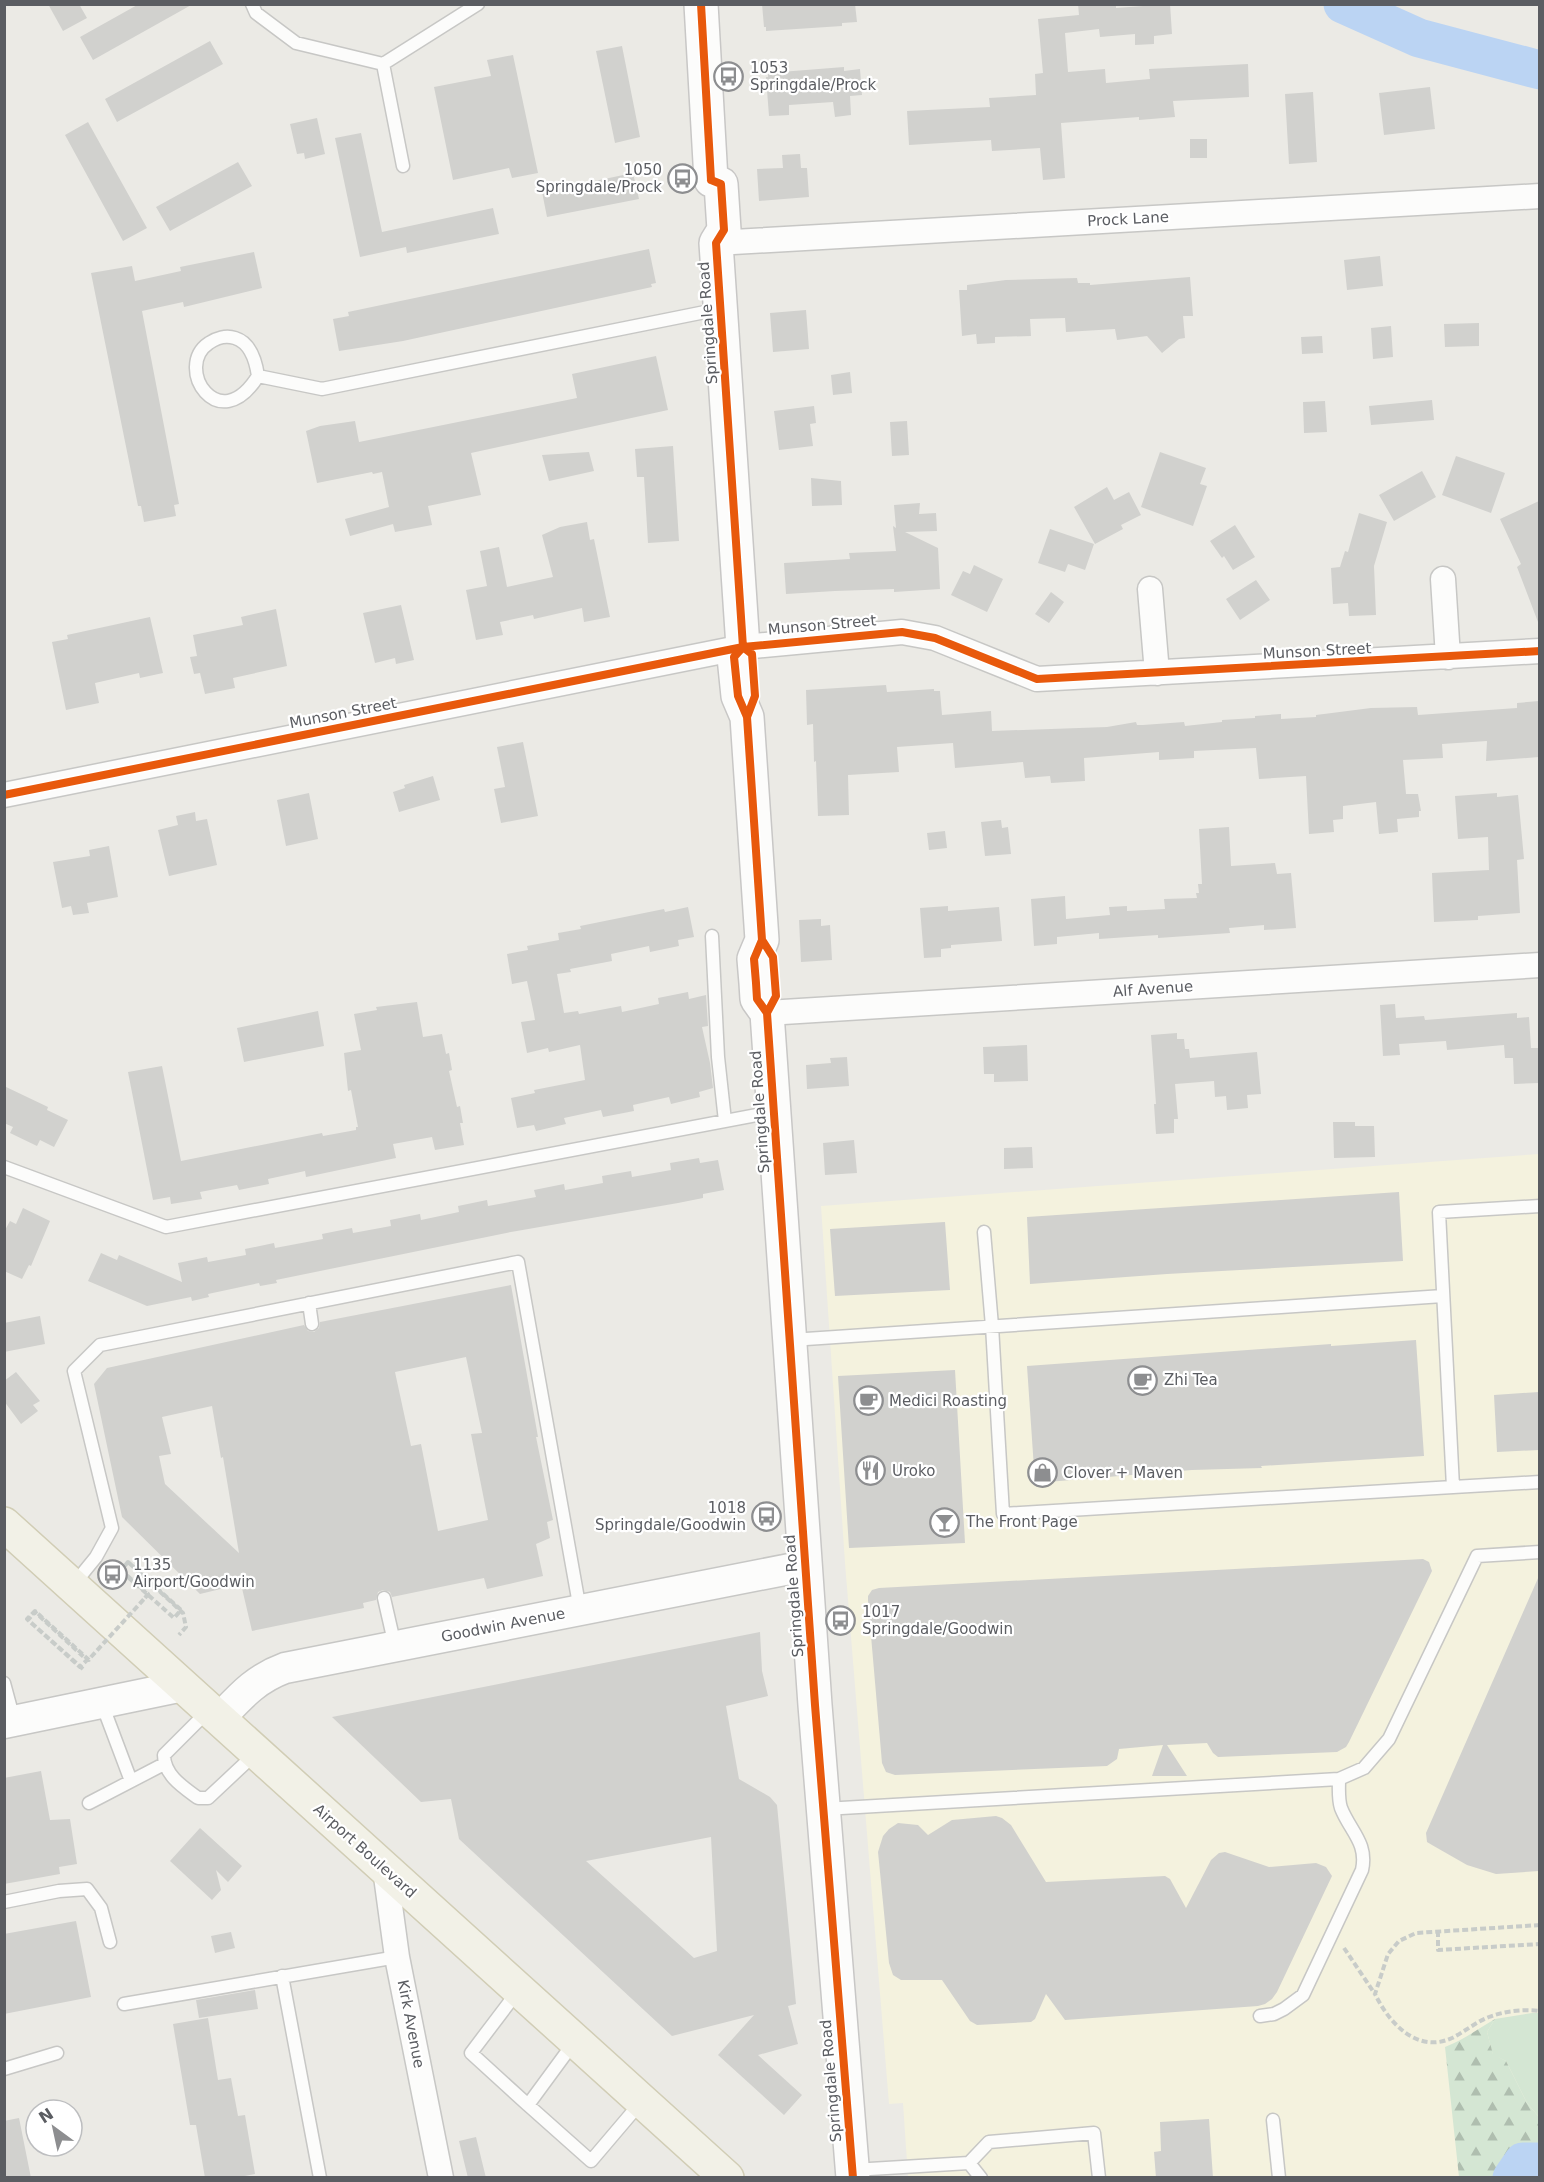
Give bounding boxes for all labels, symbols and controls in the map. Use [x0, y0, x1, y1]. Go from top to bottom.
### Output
place label: 1053 Springdale/Prock [750, 59, 877, 94]
bus stop icon: 1053 Springdale/Prock [713, 61, 745, 93]
place label: 1050 Springdale/Prock [536, 161, 662, 196]
bus stop icon: 1050 Springdale/Prock [667, 163, 699, 195]
street label: Prock Lane [1087, 208, 1169, 230]
street label: Springdale Road [695, 261, 721, 385]
street label: Munson Street [767, 611, 877, 639]
street label: Munson Street [1262, 639, 1372, 663]
street label: Munson Street [288, 694, 398, 732]
street label: Alf Avenue [1112, 977, 1194, 1001]
street label: Springdale Road [747, 1050, 773, 1174]
cafe icon: Zhi Tea [1127, 1364, 1159, 1396]
place label: Zhi Tea [1164, 1371, 1218, 1389]
cafe icon: Medici Roasting [852, 1385, 884, 1417]
place label: Medici Roasting [889, 1392, 1007, 1410]
restaurant icon: Uroko [855, 1455, 887, 1487]
shop icon: Clover + Maven [1026, 1457, 1058, 1489]
place label: Uroko [892, 1462, 935, 1480]
place label: Clover + Maven [1063, 1464, 1183, 1482]
place label: 1018 Springdale/Goodwin [595, 1499, 746, 1534]
bus stop icon: 1018 Springdale/Goodwin [751, 1501, 783, 1533]
bar icon: The Front Page [929, 1506, 961, 1538]
place label: The Front Page [965, 1513, 1078, 1531]
street label: Springdale Road [781, 1534, 807, 1658]
place label: 1135 Airport/Goodwin [133, 1556, 255, 1591]
bus stop icon: 1135 Airport/Goodwin [96, 1558, 128, 1590]
place label: 1017 Springdale/Goodwin [862, 1603, 1013, 1638]
street label: Goodwin Avenue [439, 1604, 567, 1646]
bus stop icon: 1017 Springdale/Goodwin [825, 1605, 857, 1637]
street label: Airport Boulevard [310, 1800, 420, 1902]
street label: Kirk Avenue [394, 1978, 428, 2070]
street label: Springdale Road [817, 2019, 845, 2143]
north arrow [24, 2098, 84, 2158]
text: N [35, 2104, 57, 2127]

